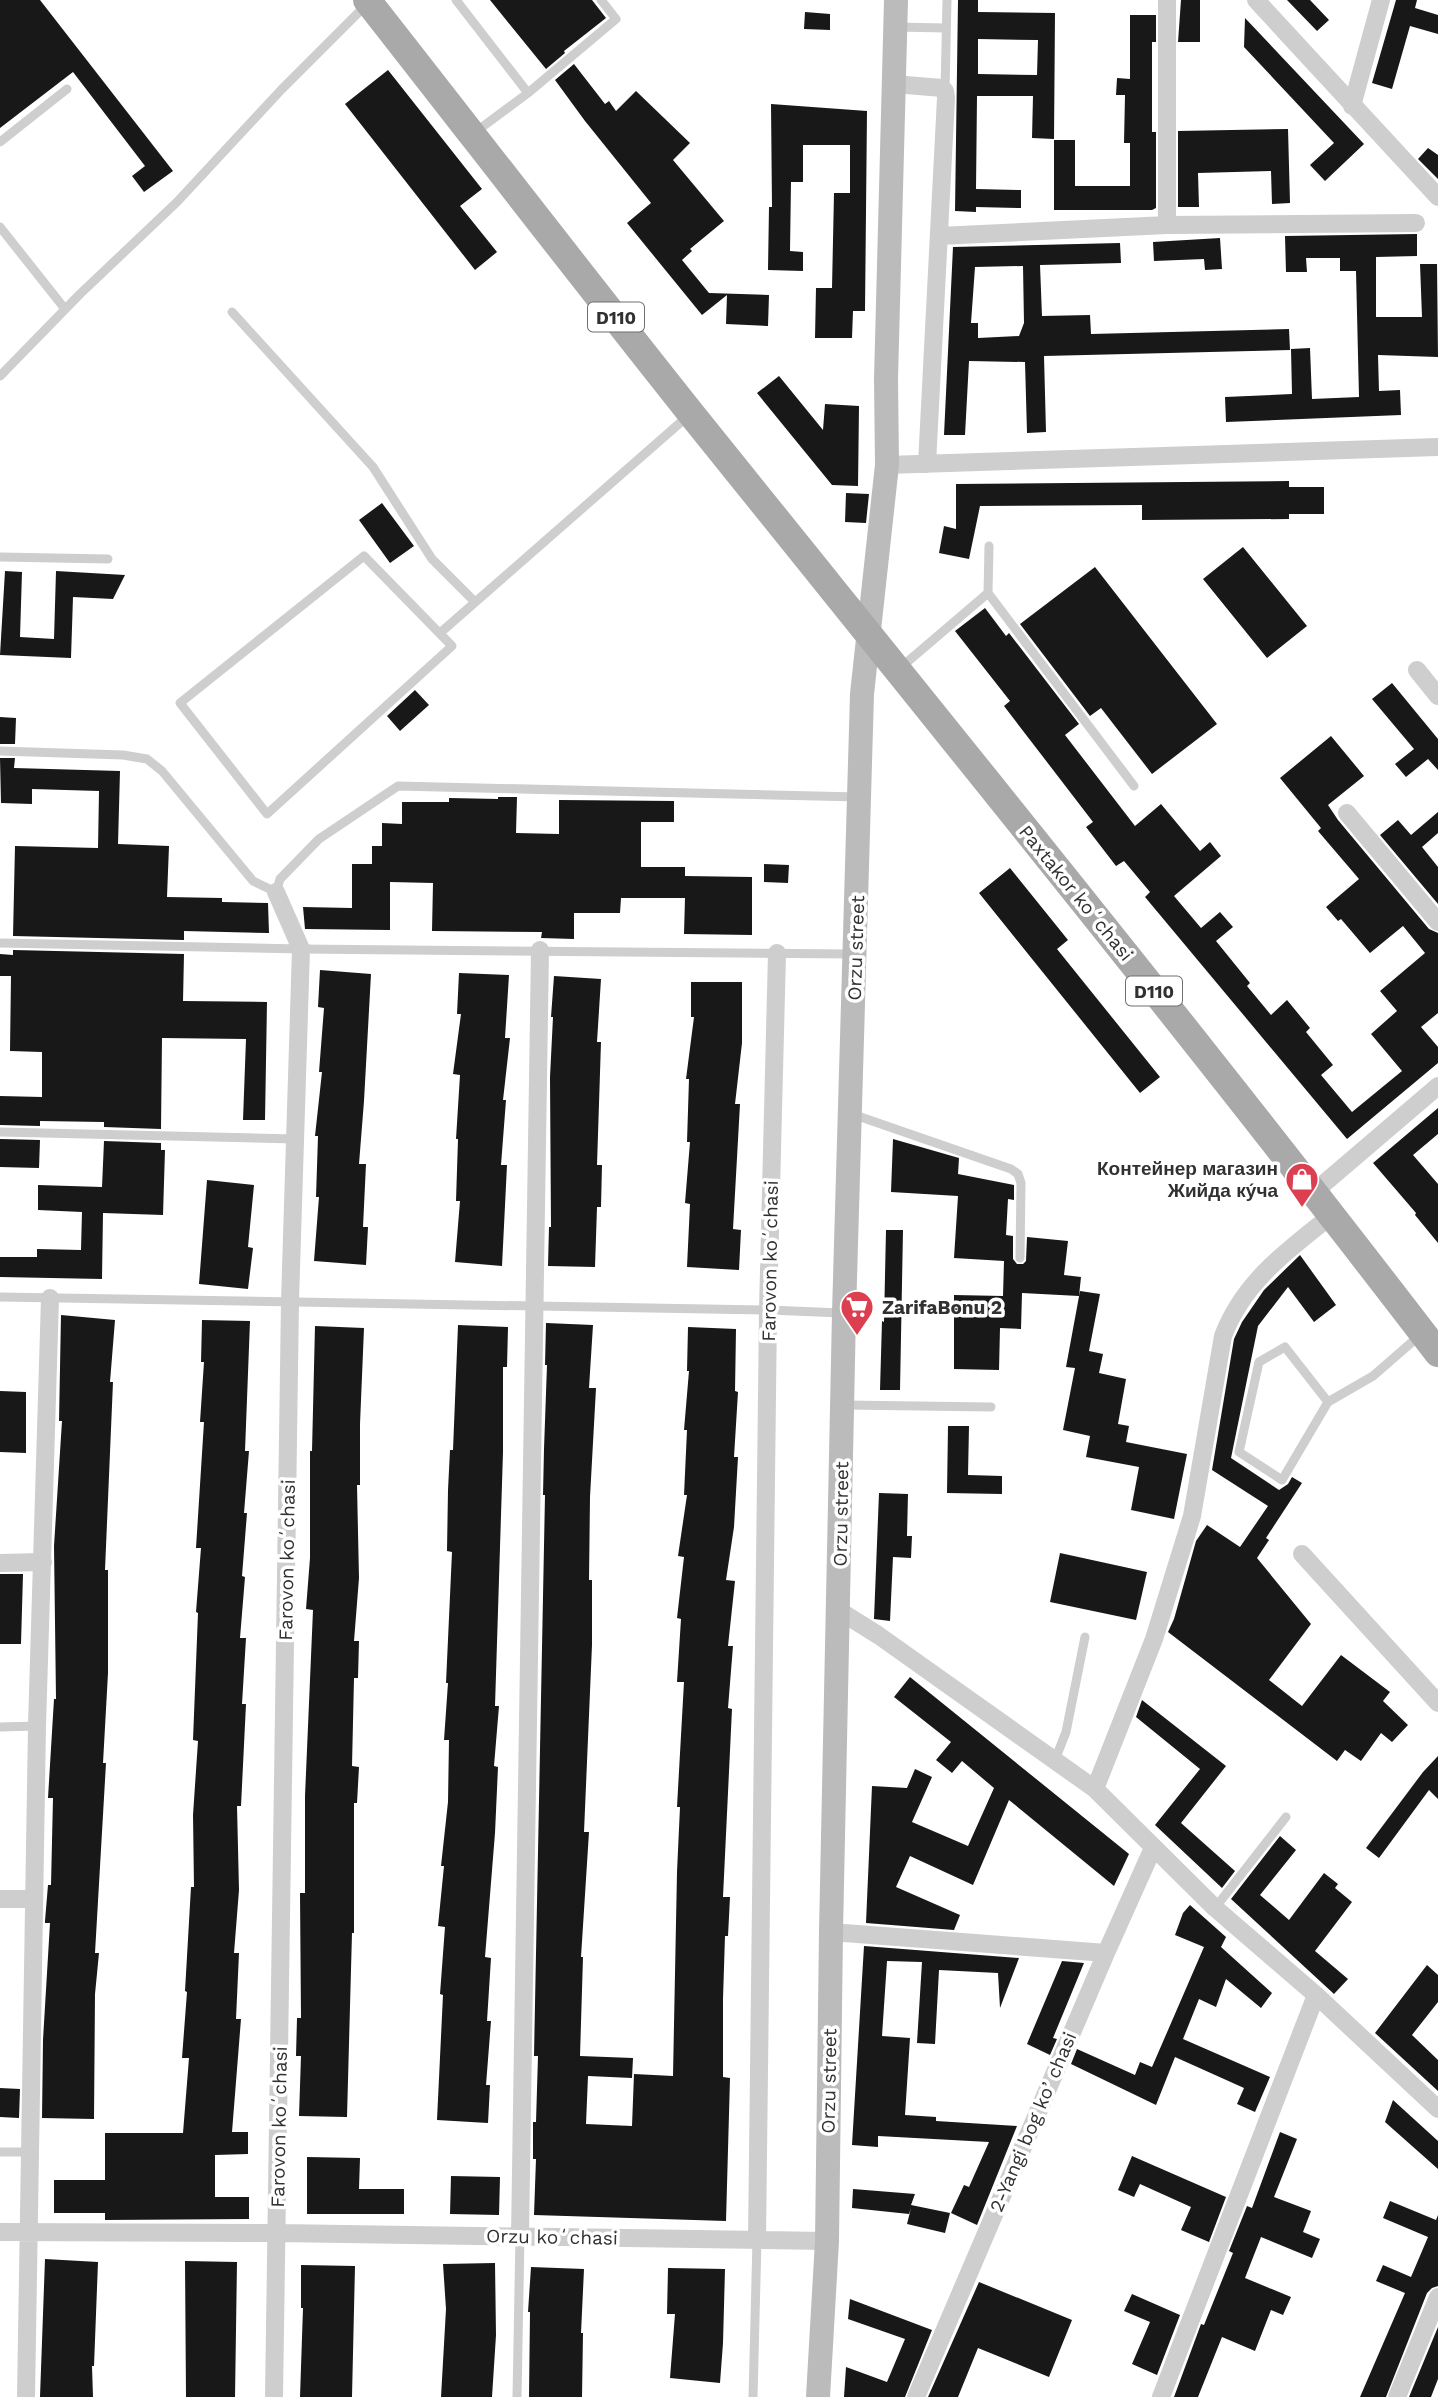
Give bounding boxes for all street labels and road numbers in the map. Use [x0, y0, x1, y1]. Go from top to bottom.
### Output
road number: D110 [588, 302, 644, 332]
street label: Paxtakor koʻchasi [1014, 820, 1138, 966]
street label: Orzu street [843, 895, 869, 1001]
road number: D110 [1126, 976, 1182, 1006]
street label: Farovon koʻchasi [757, 1180, 783, 1342]
street label: Orzu street [829, 1461, 853, 1567]
street label: Farovon koʻchasi [274, 1479, 300, 1641]
street label: Orzu street [817, 2028, 841, 2134]
street label: 2-Yangi bog koʼchasi [985, 2028, 1081, 2216]
street label: Farovon koʻchasi [266, 2046, 292, 2208]
street label: Orzu koʻchasi [486, 2224, 618, 2250]

